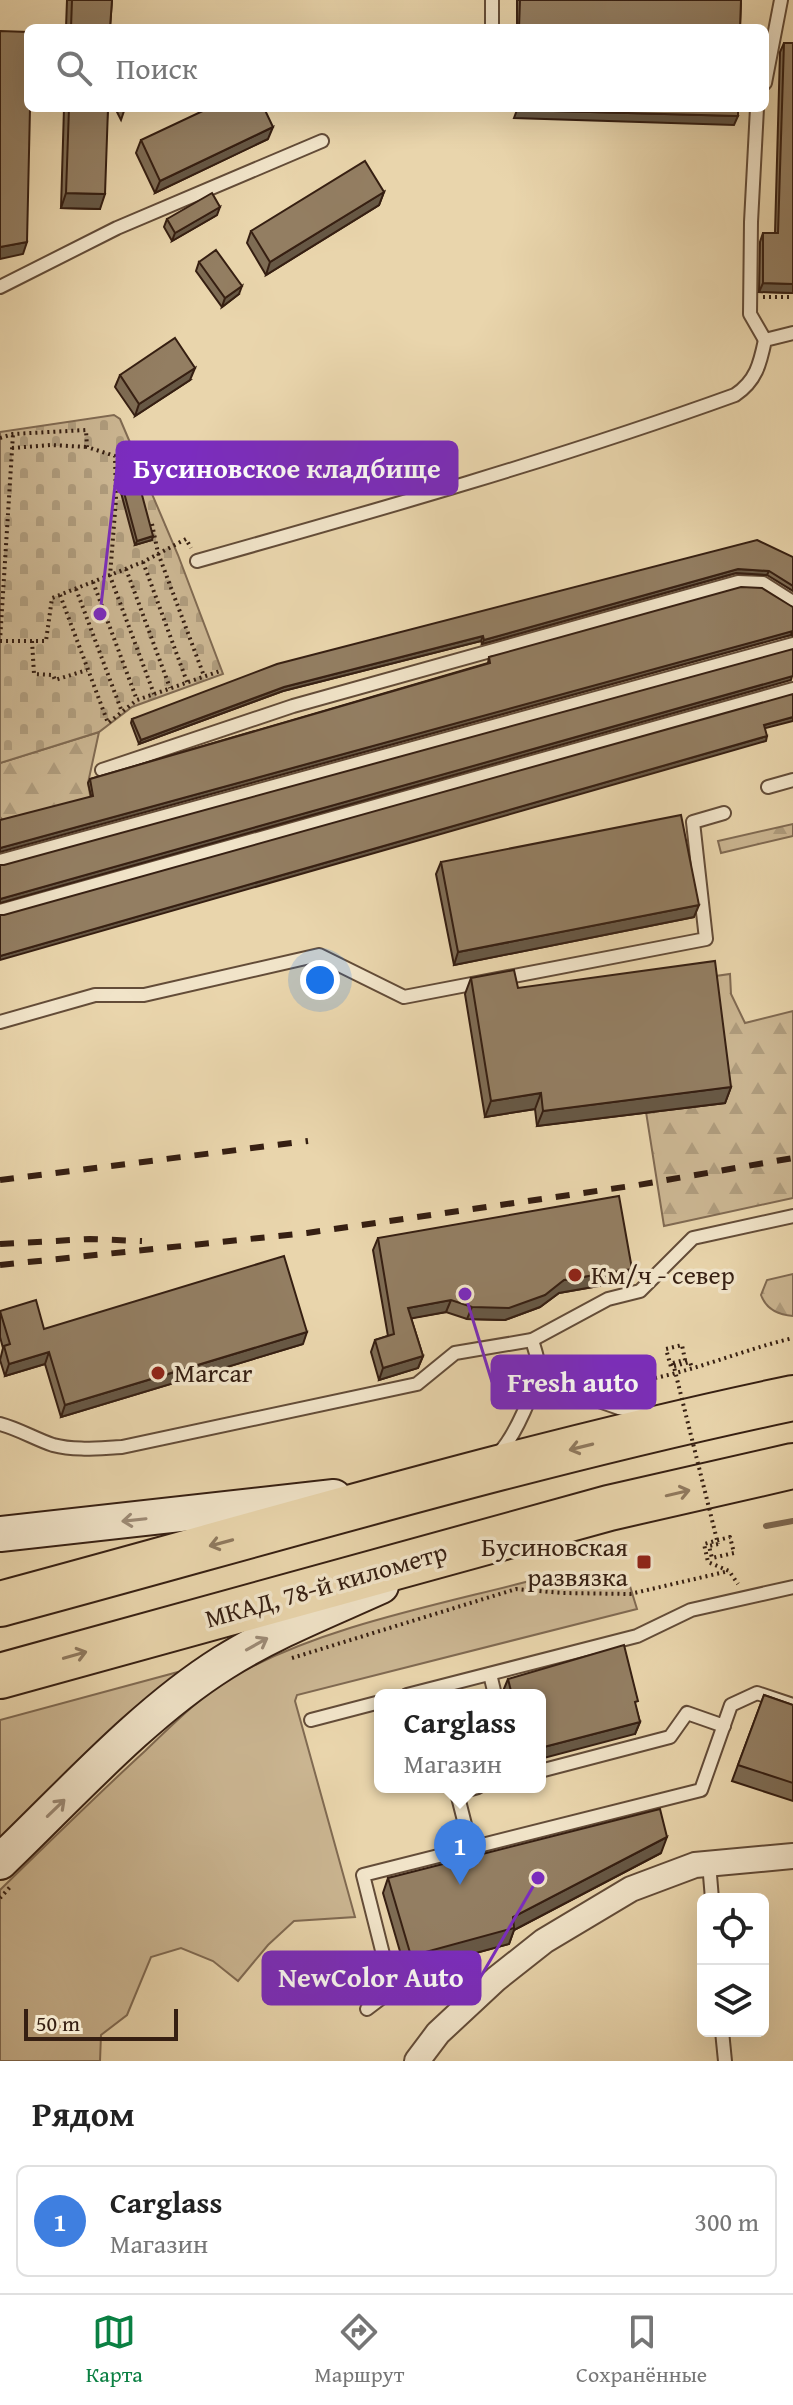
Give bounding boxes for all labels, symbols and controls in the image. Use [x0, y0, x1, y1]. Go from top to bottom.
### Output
search box [24, 24, 769, 112]
icon: search [52, 46, 96, 90]
text: Поиск [116, 46, 198, 90]
callout: Бусиновское кладбище [117, 442, 457, 494]
text: Бусиновское кладбище [133, 447, 441, 488]
your location [300, 960, 340, 1000]
place label: Км/ч - север [591, 1255, 735, 1294]
marker: Км/ч - север [566, 1266, 584, 1284]
place label: Marcar [174, 1353, 253, 1392]
callout: Fresh auto [492, 1356, 655, 1408]
text: Fresh auto [507, 1361, 639, 1402]
marker: Marcar [149, 1364, 167, 1382]
one-way arrow [568, 1440, 594, 1455]
one-way arrow [665, 1484, 690, 1499]
one-way arrow [121, 1512, 148, 1527]
place label: Бусиновская развязка [481, 1527, 629, 1596]
street label: МКАД, 78-й километр [200, 1531, 451, 1638]
one-way arrow [209, 1537, 235, 1552]
marker: Бусиновская развязка [635, 1553, 653, 1571]
one-way arrow [245, 1636, 268, 1652]
one-way arrow [62, 1647, 88, 1662]
popup [374, 1689, 546, 1793]
text: Carglass [404, 1700, 516, 1744]
text: Магазин [404, 1744, 502, 1783]
one-way arrow [46, 1799, 65, 1818]
pin: 1 [434, 1819, 486, 1885]
map controls [697, 1893, 769, 2037]
button: locate [697, 1893, 769, 1965]
callout: NewColor Auto [263, 1952, 480, 2004]
text: NewColor Auto [278, 1956, 464, 1997]
button: layers [697, 1965, 769, 2037]
scale bar [24, 2005, 178, 2041]
text: 50 m [36, 2007, 80, 2039]
text: Рядом [32, 2089, 135, 2138]
text: Carglass [110, 2180, 222, 2224]
text: 1 [53, 2202, 67, 2241]
text: 300 m [694, 2202, 759, 2241]
text: Магазин [110, 2224, 208, 2263]
tab: Карта [86, 2310, 143, 2390]
tab: Маршрут [314, 2310, 404, 2390]
tab: Сохранённые [576, 2310, 707, 2390]

